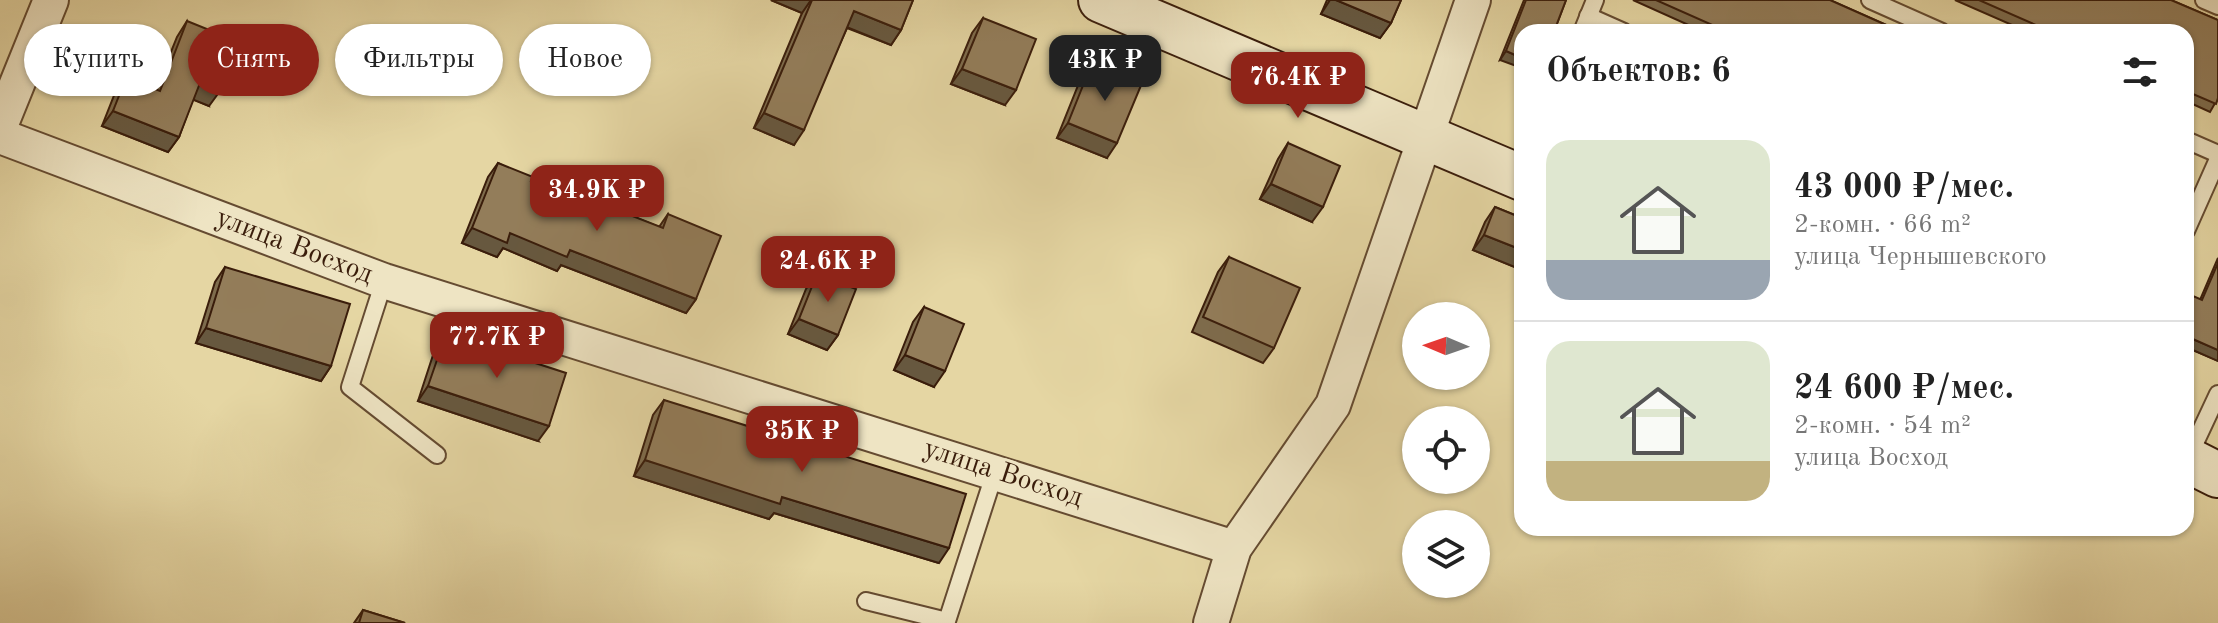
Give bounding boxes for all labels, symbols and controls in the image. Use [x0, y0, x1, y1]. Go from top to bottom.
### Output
chip: Купить [24, 24, 172, 96]
chip: Снять [188, 24, 319, 96]
chip: Фильтры [335, 24, 503, 96]
chip: Новое [519, 24, 651, 96]
pin: 43K ₽ [1049, 35, 1161, 103]
text: 43K ₽ [1067, 48, 1143, 74]
icon: filters [2118, 50, 2162, 94]
pin: 76.4K ₽ [1224, 52, 1372, 120]
text: Объектов: 6 [1546, 55, 1731, 89]
text: 76.4K ₽ [1249, 65, 1347, 91]
pin: 34.9K ₽ [523, 165, 671, 233]
text: 43 000 ₽/мес. [1794, 171, 2014, 205]
icon: home [1610, 172, 1706, 268]
text: 34.9K ₽ [548, 178, 646, 204]
street label: улица Восход [212, 204, 377, 290]
text: 2-комн. · 66 m² [1794, 212, 1971, 238]
pin: 24.6K ₽ [754, 236, 902, 304]
text: улица Чернышевского [1794, 244, 2047, 270]
text: 24.6K ₽ [779, 249, 877, 275]
north arrow [1402, 302, 1490, 390]
map controls [1402, 302, 1490, 598]
pin: 77.7K ₽ [423, 312, 571, 380]
text: 77.7K ₽ [448, 325, 546, 351]
text: 24 600 ₽/мес. [1794, 372, 2014, 406]
icon: home [1610, 373, 1706, 469]
pin: 35K ₽ [746, 406, 858, 474]
button: locate [1402, 406, 1490, 494]
text: 2-комн. · 54 m² [1794, 413, 1971, 439]
text: 35K ₽ [764, 419, 840, 445]
street label: улица Восход [920, 435, 1086, 513]
text: улица Восход [1794, 445, 1948, 471]
button: layers [1402, 510, 1490, 598]

